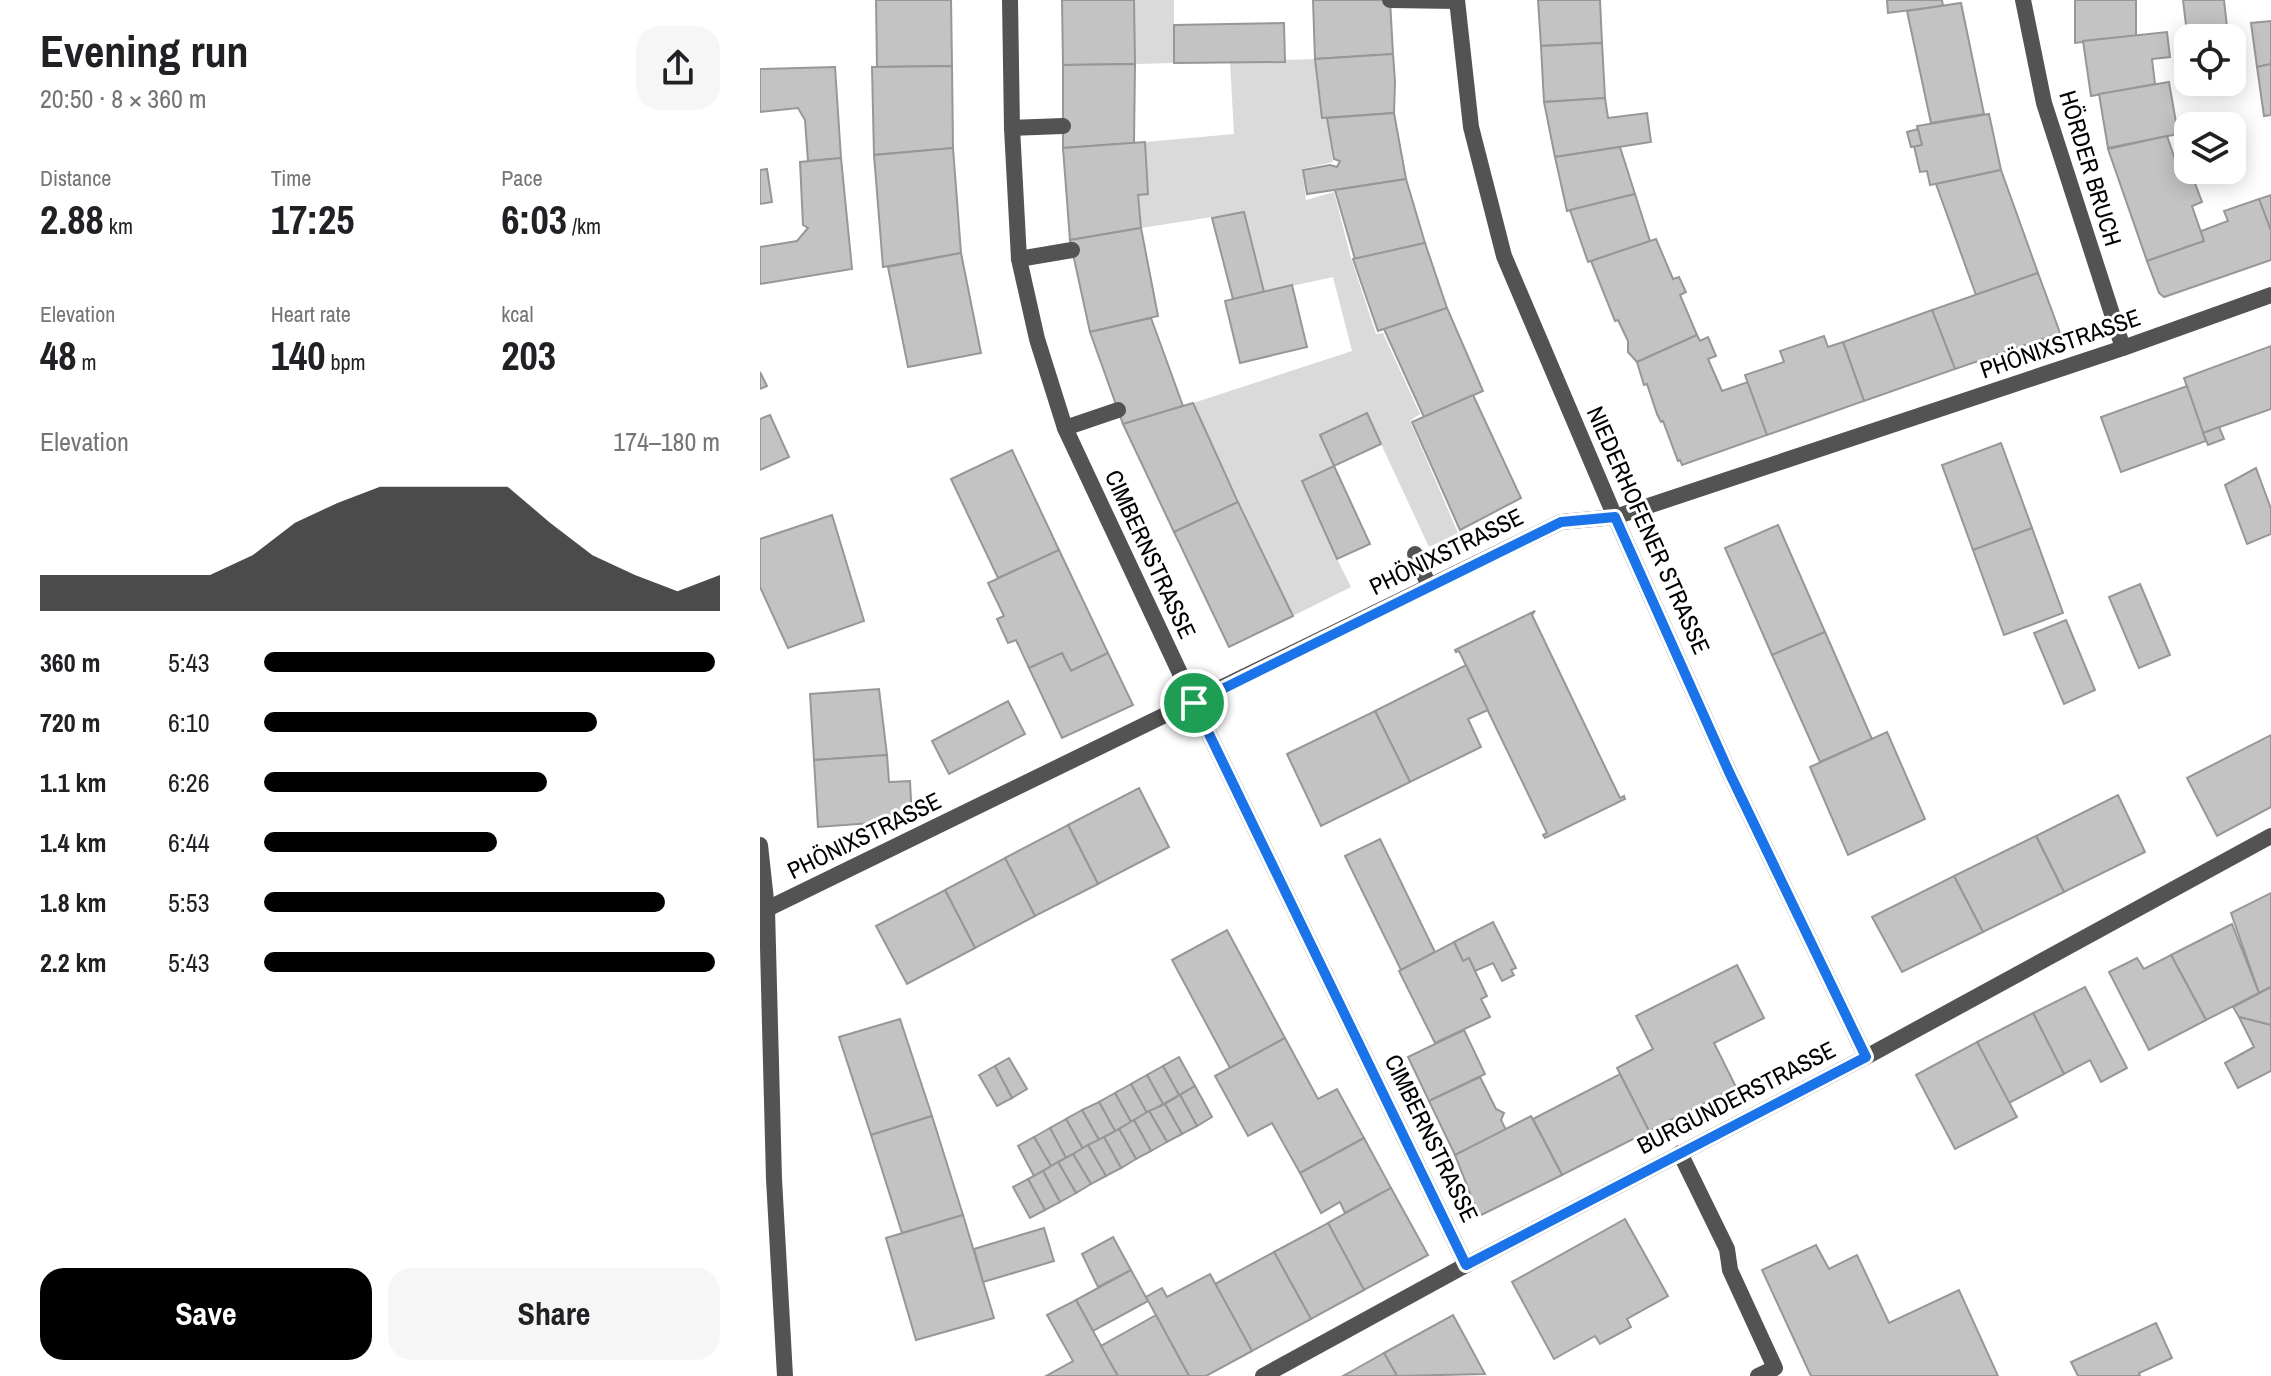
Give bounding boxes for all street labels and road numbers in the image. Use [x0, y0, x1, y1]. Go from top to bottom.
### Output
street label: HÖRDER BRUCH [2052, 86, 2130, 250]
street label: PHÖNIXSTRASSE [1976, 301, 2144, 385]
street label: NIEDERHOFENER STRASSE [1580, 401, 1718, 659]
street label: CIMBERNSTRASSE [1098, 464, 1204, 644]
street label: PHÖNIXSTRASSE [1364, 500, 1528, 602]
street label: PHÖNIXSTRASSE [782, 784, 946, 886]
street label: BURGUNDERSTRASSE [1631, 1033, 1841, 1161]
street label: CIMBERNSTRASSE [1378, 1049, 1486, 1227]

